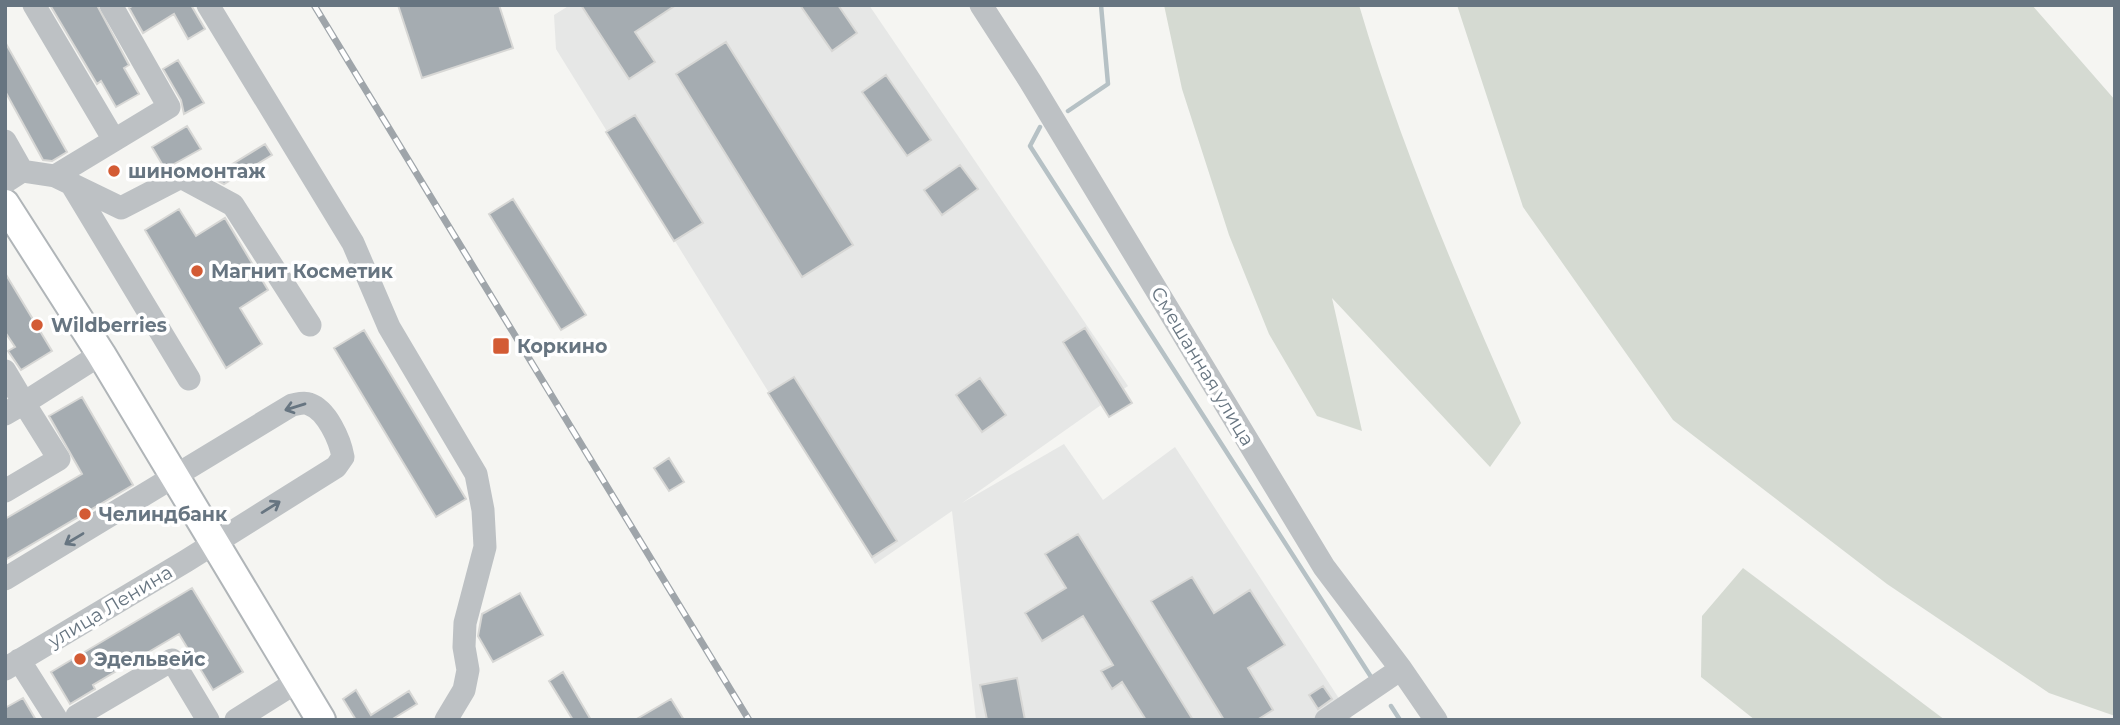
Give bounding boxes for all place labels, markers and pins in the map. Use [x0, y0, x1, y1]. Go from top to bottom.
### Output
place label: шиномонтаж [128, 160, 266, 183]
marker: шиномонтаж [106, 163, 122, 179]
place label: Магнит Косметик [211, 260, 394, 283]
marker: Магнит Косметик [189, 263, 205, 279]
place label: Wildberries [51, 314, 167, 337]
marker: Wildberries [29, 317, 45, 333]
place label: Коркино [517, 335, 607, 358]
marker: Коркино [491, 336, 511, 356]
place label: Челиндбанк [99, 503, 228, 526]
marker: Челиндбанк [77, 506, 93, 522]
place label: Эдельвейс [94, 648, 206, 671]
marker: Эдельвейс [72, 651, 88, 667]

